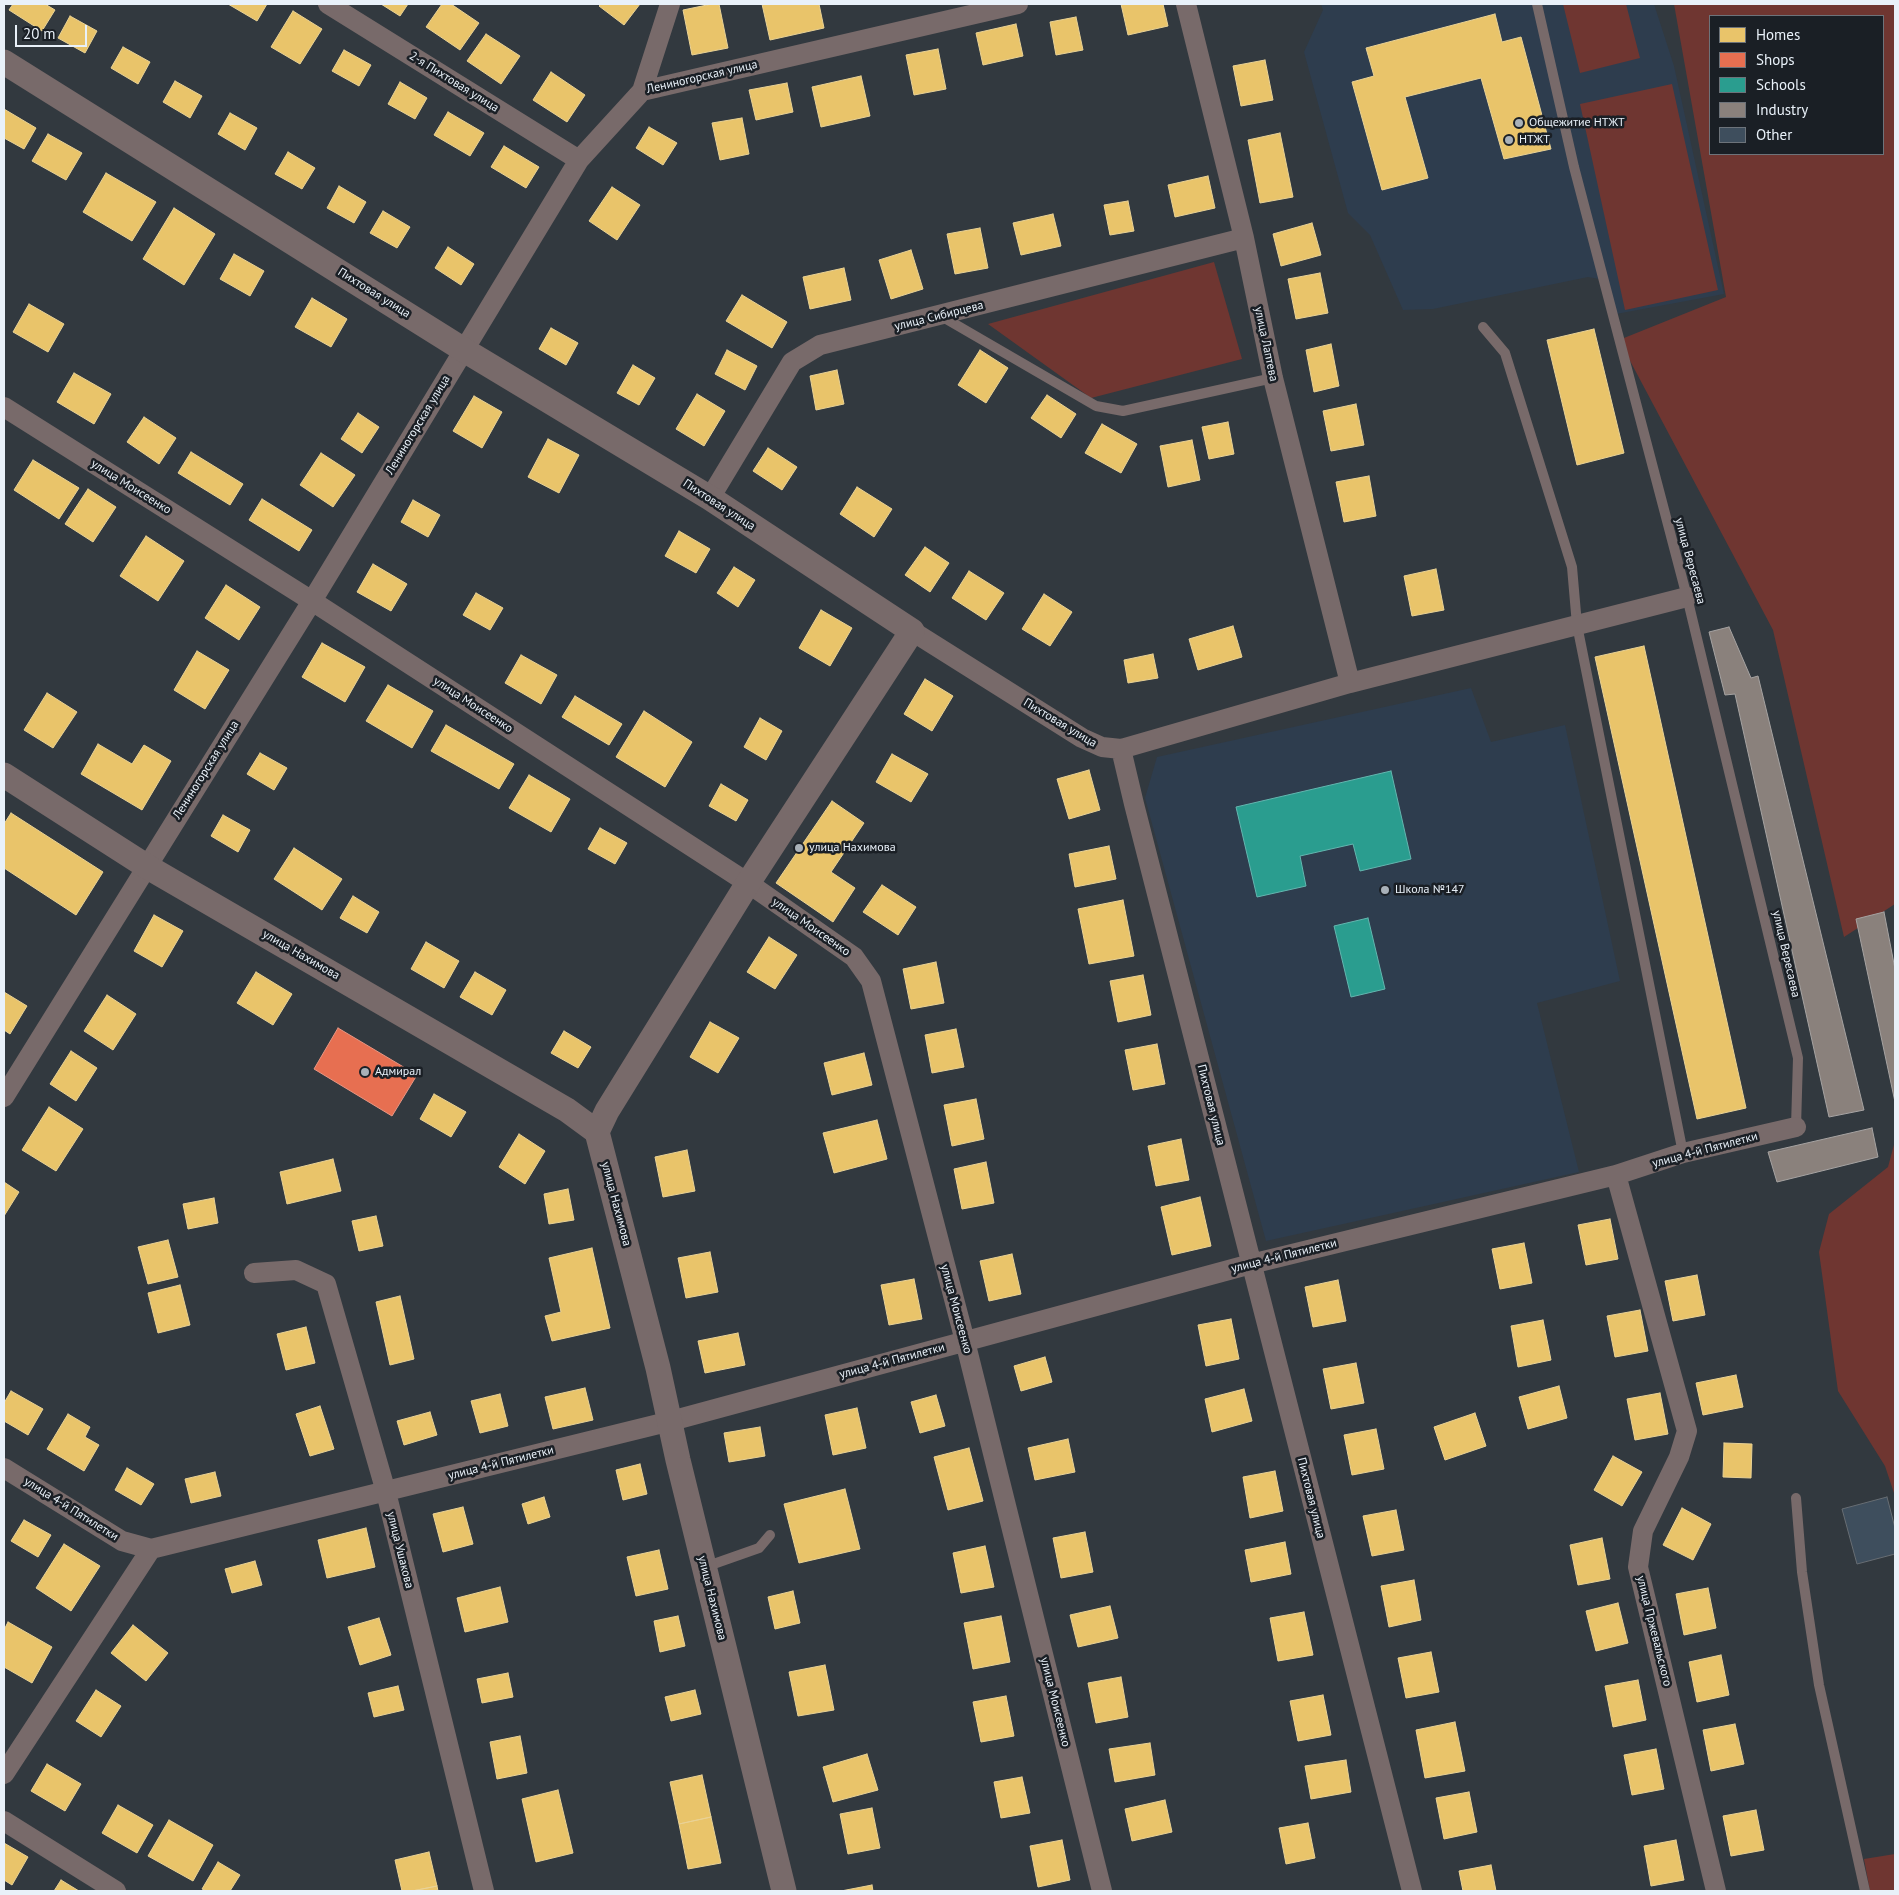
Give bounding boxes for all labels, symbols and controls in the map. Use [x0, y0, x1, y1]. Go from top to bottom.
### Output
scale bar [18, 15, 90, 47]
legend [1709, 15, 1884, 155]
text: 20 m [23, 24, 56, 43]
text: Homes [1756, 25, 1800, 44]
street label: 2-я Пихтовая улица [407, 49, 501, 115]
text: Shops [1756, 50, 1795, 69]
street label: Лениногорская улица [645, 57, 759, 97]
text: Schools [1756, 75, 1806, 94]
text: Industry [1756, 100, 1808, 119]
place label: Общежитие НТЖТ [1529, 116, 1625, 130]
marker: Общежитие НТЖТ [1513, 117, 1525, 129]
text: Other [1756, 125, 1792, 144]
place label: НТЖТ [1519, 133, 1550, 147]
marker: НТЖТ [1503, 134, 1515, 146]
street label: Пихтовая улица [335, 265, 413, 321]
street label: улица Сибирцева [893, 298, 985, 334]
street label: улица Лаптева [1251, 305, 1281, 383]
street label: Лениногорская улица [383, 373, 453, 477]
street label: улица Моисеенко [88, 457, 174, 517]
street label: Пихтовая улица [680, 476, 758, 534]
street label: улица Вересаева [1672, 516, 1708, 606]
street label: улица Моисеенко [431, 674, 515, 736]
street label: Пихтовая улица [1021, 695, 1099, 751]
street label: Лениногорская улица [170, 718, 242, 822]
place label: улица Нахимова [809, 841, 896, 855]
marker: улица Нахимова [793, 842, 805, 854]
place label: Школа №147 [1395, 883, 1465, 897]
marker: Школа №147 [1379, 884, 1391, 896]
street label: улица Моисеенко [769, 895, 853, 959]
street label: улица Вересаева [1769, 909, 1803, 999]
street label: улица Нахимова [260, 927, 342, 983]
street label: Пихтовая улица [1194, 1063, 1228, 1147]
place label: Адмирал [375, 1065, 421, 1079]
marker: Адмирал [359, 1066, 371, 1078]
street label: улица 4-й Пятилетки [1651, 1129, 1759, 1171]
street label: улица Нахимова [598, 1160, 634, 1248]
street label: улица 4-й Пятилетки [1230, 1236, 1338, 1276]
street label: улица Моисеенко [937, 1263, 975, 1355]
street label: улица 4-й Пятилетки [838, 1340, 946, 1382]
street label: улица 4-й Пятилетки [447, 1443, 555, 1483]
street label: Пихтовая улица [1294, 1456, 1328, 1540]
street label: улица 4-й Пятилетки [21, 1474, 121, 1544]
street label: улица Ушакова [384, 1510, 416, 1590]
street label: улица Нахимова [695, 1554, 729, 1642]
street label: улица Пржевальского [1633, 1574, 1675, 1688]
street label: улица Моисеенко [1037, 1656, 1073, 1748]

